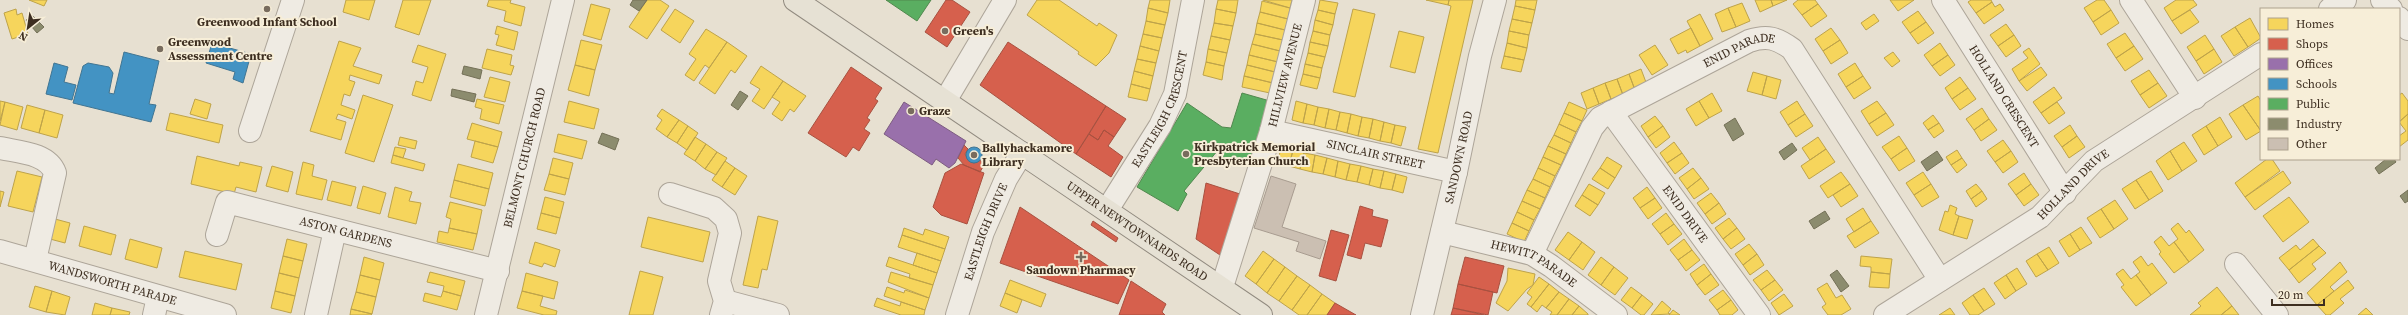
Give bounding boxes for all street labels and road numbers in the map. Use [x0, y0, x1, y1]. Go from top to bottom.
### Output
street label: HILLVIEW AVENUE [1264, 22, 1306, 129]
street label: ENID PARADE [1700, 30, 1777, 71]
street label: HOLLAND CRESCENT [1965, 42, 2043, 152]
street label: EASTLEIGH CRESCENT [1128, 49, 1191, 171]
street label: BELMONT CHURCH ROAD [500, 86, 549, 229]
street label: SANDOWN ROAD [1441, 110, 1476, 205]
street label: SINCLAIR STREET [1325, 136, 1427, 173]
street label: HOLLAND DRIVE [2034, 145, 2112, 223]
street label: UPPER NEWTOWNARDS ROAD [1063, 178, 1211, 285]
street label: EASTLEIGH DRIVE [960, 181, 1011, 283]
street label: ENID DRIVE [1659, 182, 1712, 246]
street label: ASTON GARDENS [298, 213, 394, 252]
street label: HEWITT PARADE [1489, 236, 1580, 291]
street label: WANDSWORTH PARADE [46, 257, 179, 309]

